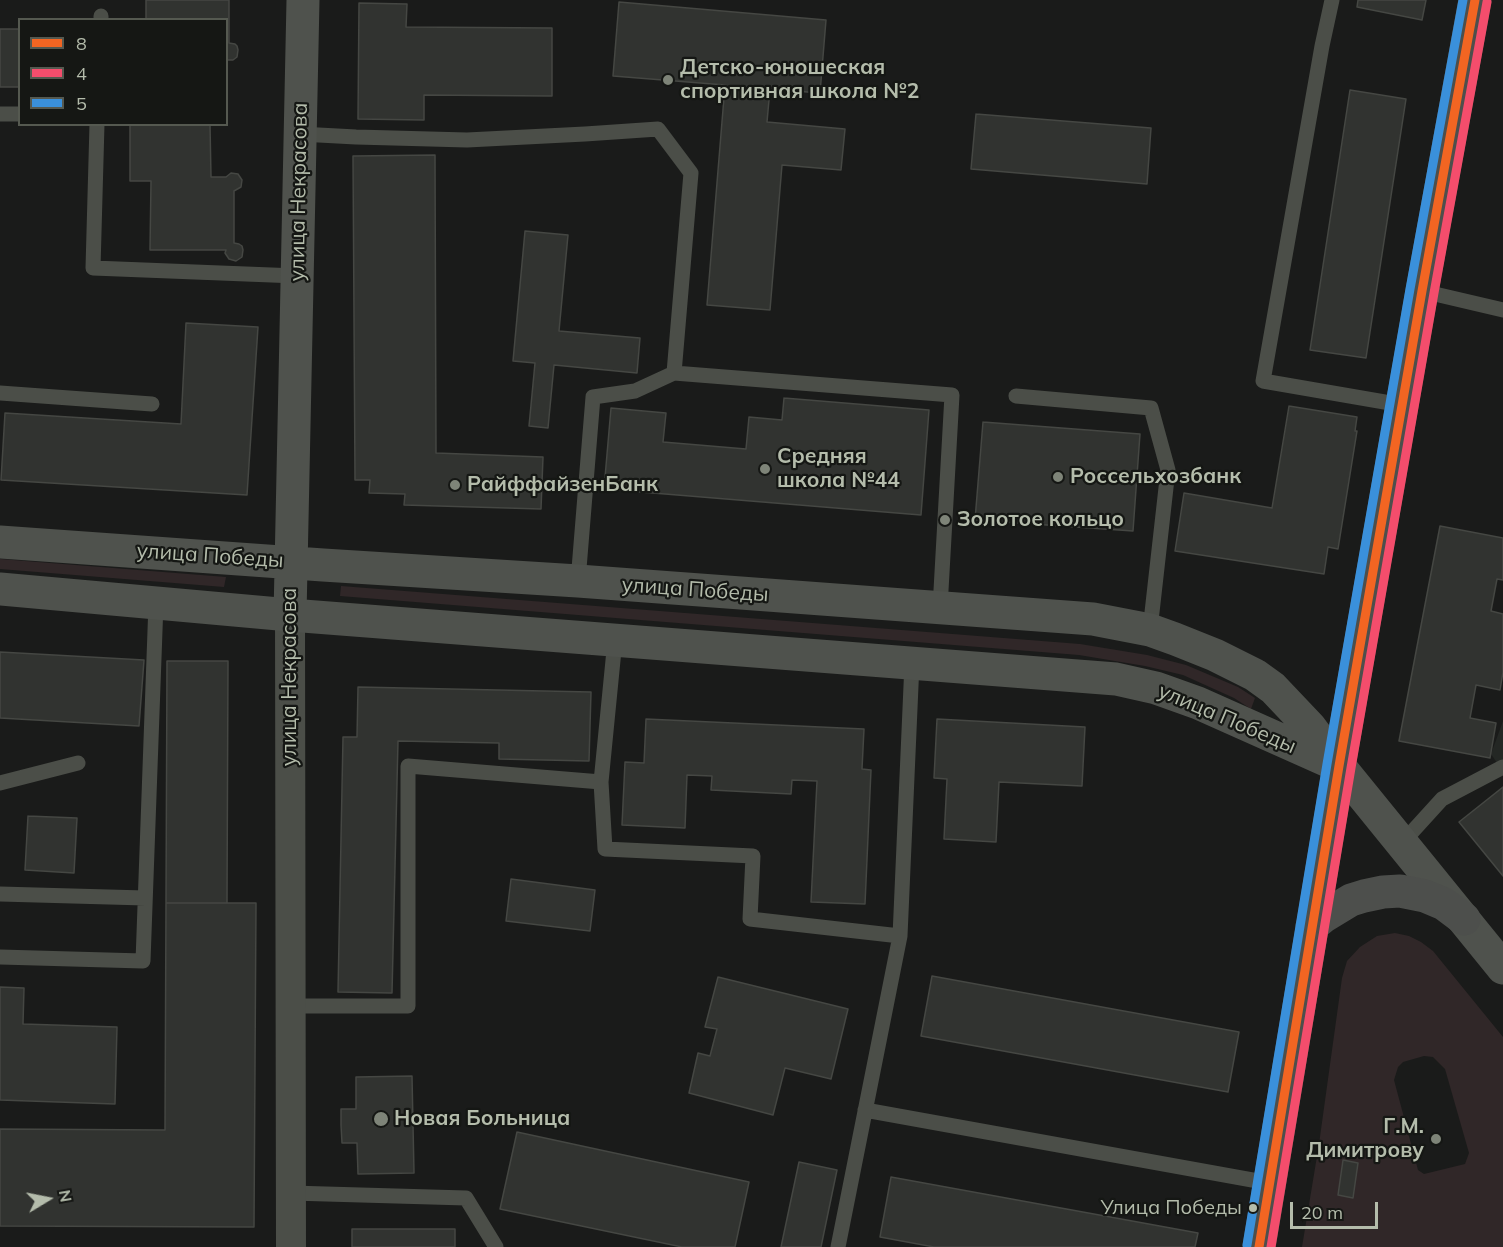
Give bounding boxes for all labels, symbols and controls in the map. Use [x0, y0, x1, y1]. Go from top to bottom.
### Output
legend [18, 18, 228, 126]
text: 8 [76, 32, 87, 55]
place label: Детско-юношеская спортивная школа №2 [680, 55, 919, 105]
text: 4 [76, 62, 87, 85]
marker: Детско-юношеская спортивная школа №2 [661, 73, 675, 87]
text: 5 [76, 92, 87, 115]
street label: улица Некрасова [285, 102, 313, 282]
place label: Средняя школа №44 [777, 444, 900, 494]
marker: Средняя школа №44 [758, 462, 772, 476]
place label: Россельхозбанк [1070, 464, 1241, 490]
marker: Россельхозбанк [1051, 470, 1065, 484]
place label: РайффайзенБанк [467, 472, 658, 498]
marker: РайффайзенБанк [448, 478, 462, 492]
place label: Золотое кольцо [957, 507, 1124, 533]
marker: Золотое кольцо [938, 513, 952, 527]
street label: улица Победы [136, 538, 284, 574]
street label: улица Победы [621, 572, 769, 608]
street label: улица Некрасова [277, 588, 303, 766]
street label: улица Победы [1154, 679, 1300, 759]
place label: Новая Больница [394, 1106, 570, 1132]
marker: Новая Больница [372, 1110, 390, 1128]
place label: Г.М. Димитрову [1306, 1114, 1424, 1164]
marker: Г.М. Димитрову [1429, 1132, 1443, 1146]
north arrow [18, 1169, 78, 1229]
text: N [55, 1188, 77, 1204]
scale bar [1293, 1190, 1382, 1228]
place label: Улица Победы [1100, 1196, 1242, 1220]
text: 20 m [1301, 1201, 1343, 1224]
marker: Улица Победы [1247, 1202, 1259, 1214]

